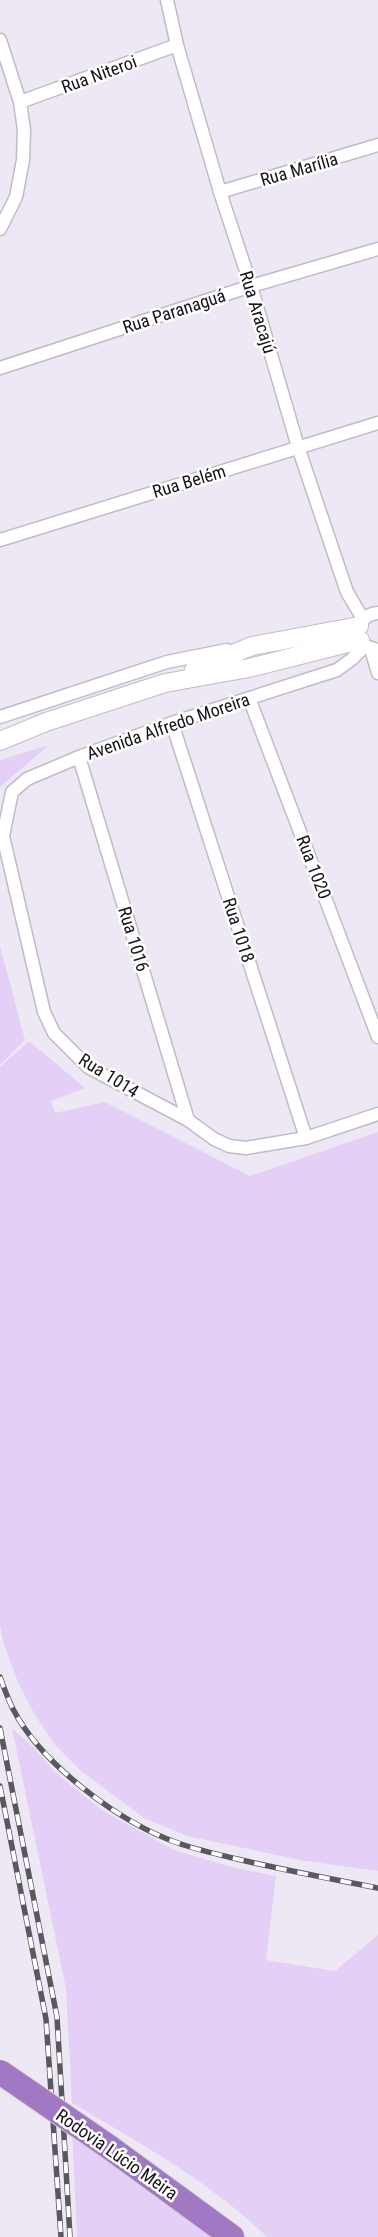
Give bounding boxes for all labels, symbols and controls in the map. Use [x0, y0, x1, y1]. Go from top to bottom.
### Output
street label: Rua Niteroi [59, 51, 139, 97]
street label: Rua Marília [258, 148, 340, 190]
street label: Rua Aracajú [236, 268, 280, 356]
street label: Rua Paranaguá [120, 285, 228, 337]
street label: Rua Belém [150, 460, 228, 502]
street label: Avenida Alfredo Moreira [84, 688, 252, 764]
street label: Rua 1020 [292, 832, 336, 902]
street label: Rua 1018 [219, 895, 259, 965]
street label: Rua 1016 [114, 904, 154, 974]
street label: Rua 1014 [75, 1048, 143, 1102]
street label: Rodovia Lúcio Meira [52, 2104, 182, 2204]

